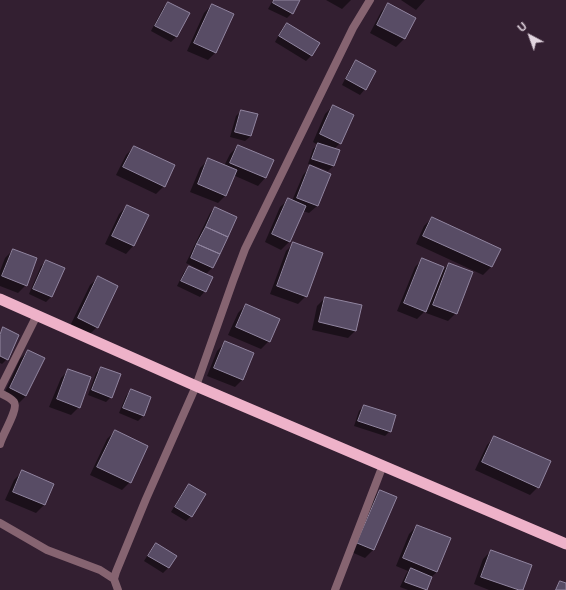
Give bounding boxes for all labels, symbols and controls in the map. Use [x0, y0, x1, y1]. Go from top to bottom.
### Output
north arrow [510, 16, 550, 56]
text: U [515, 20, 529, 34]

